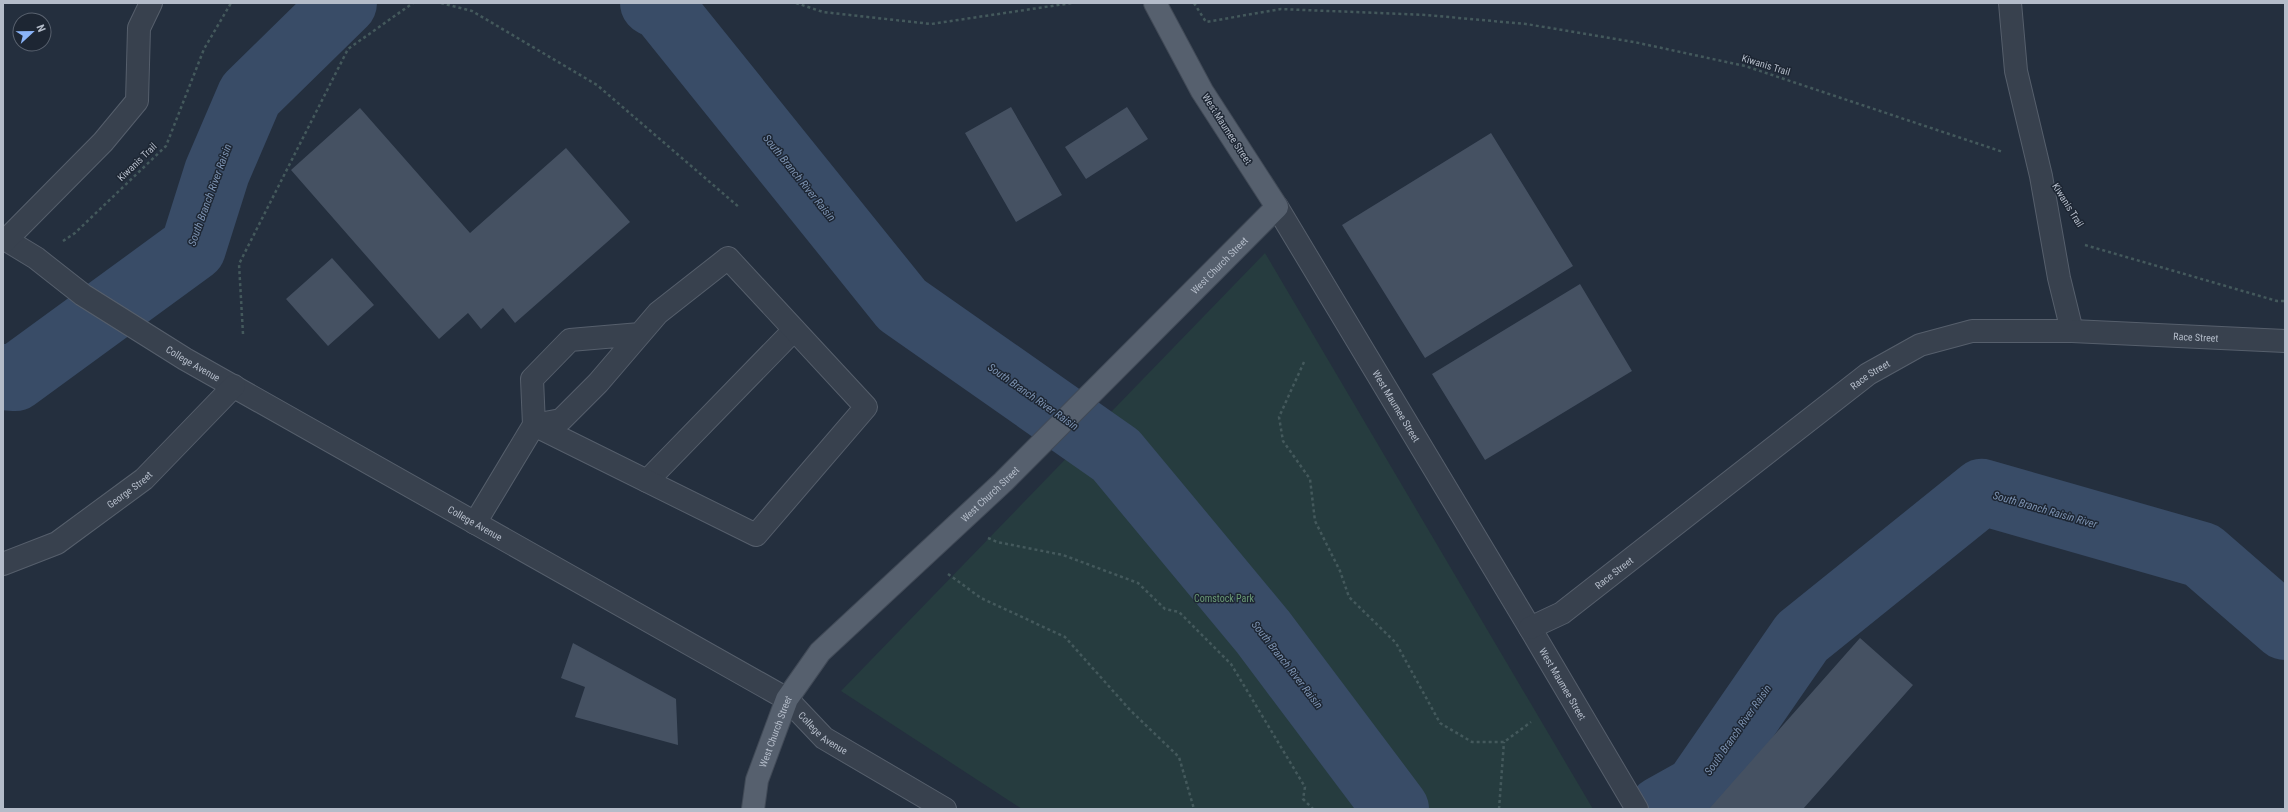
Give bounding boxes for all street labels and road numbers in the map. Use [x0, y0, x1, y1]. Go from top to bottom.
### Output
street label: Kiwanis Trail [1741, 52, 1791, 78]
street label: West Maumee Street [1200, 92, 1254, 166]
street label: Kiwanis Trail [115, 141, 159, 183]
street label: Kiwanis Trail [2050, 181, 2086, 229]
street label: West Church Street [1189, 234, 1250, 296]
street label: Race Street [2173, 330, 2219, 343]
street label: College Avenue [164, 343, 222, 383]
street label: Race Street [1848, 358, 1892, 391]
street label: West Maumee Street [1371, 368, 1422, 444]
street label: West Church Street [958, 464, 1021, 524]
street label: George Street [105, 469, 154, 510]
street label: College Avenue [446, 503, 505, 543]
street label: Race Street [1593, 554, 1635, 591]
street label: West Maumee Street [1537, 646, 1589, 722]
street label: West Church Street [757, 693, 793, 769]
street label: College Avenue [796, 709, 850, 756]

